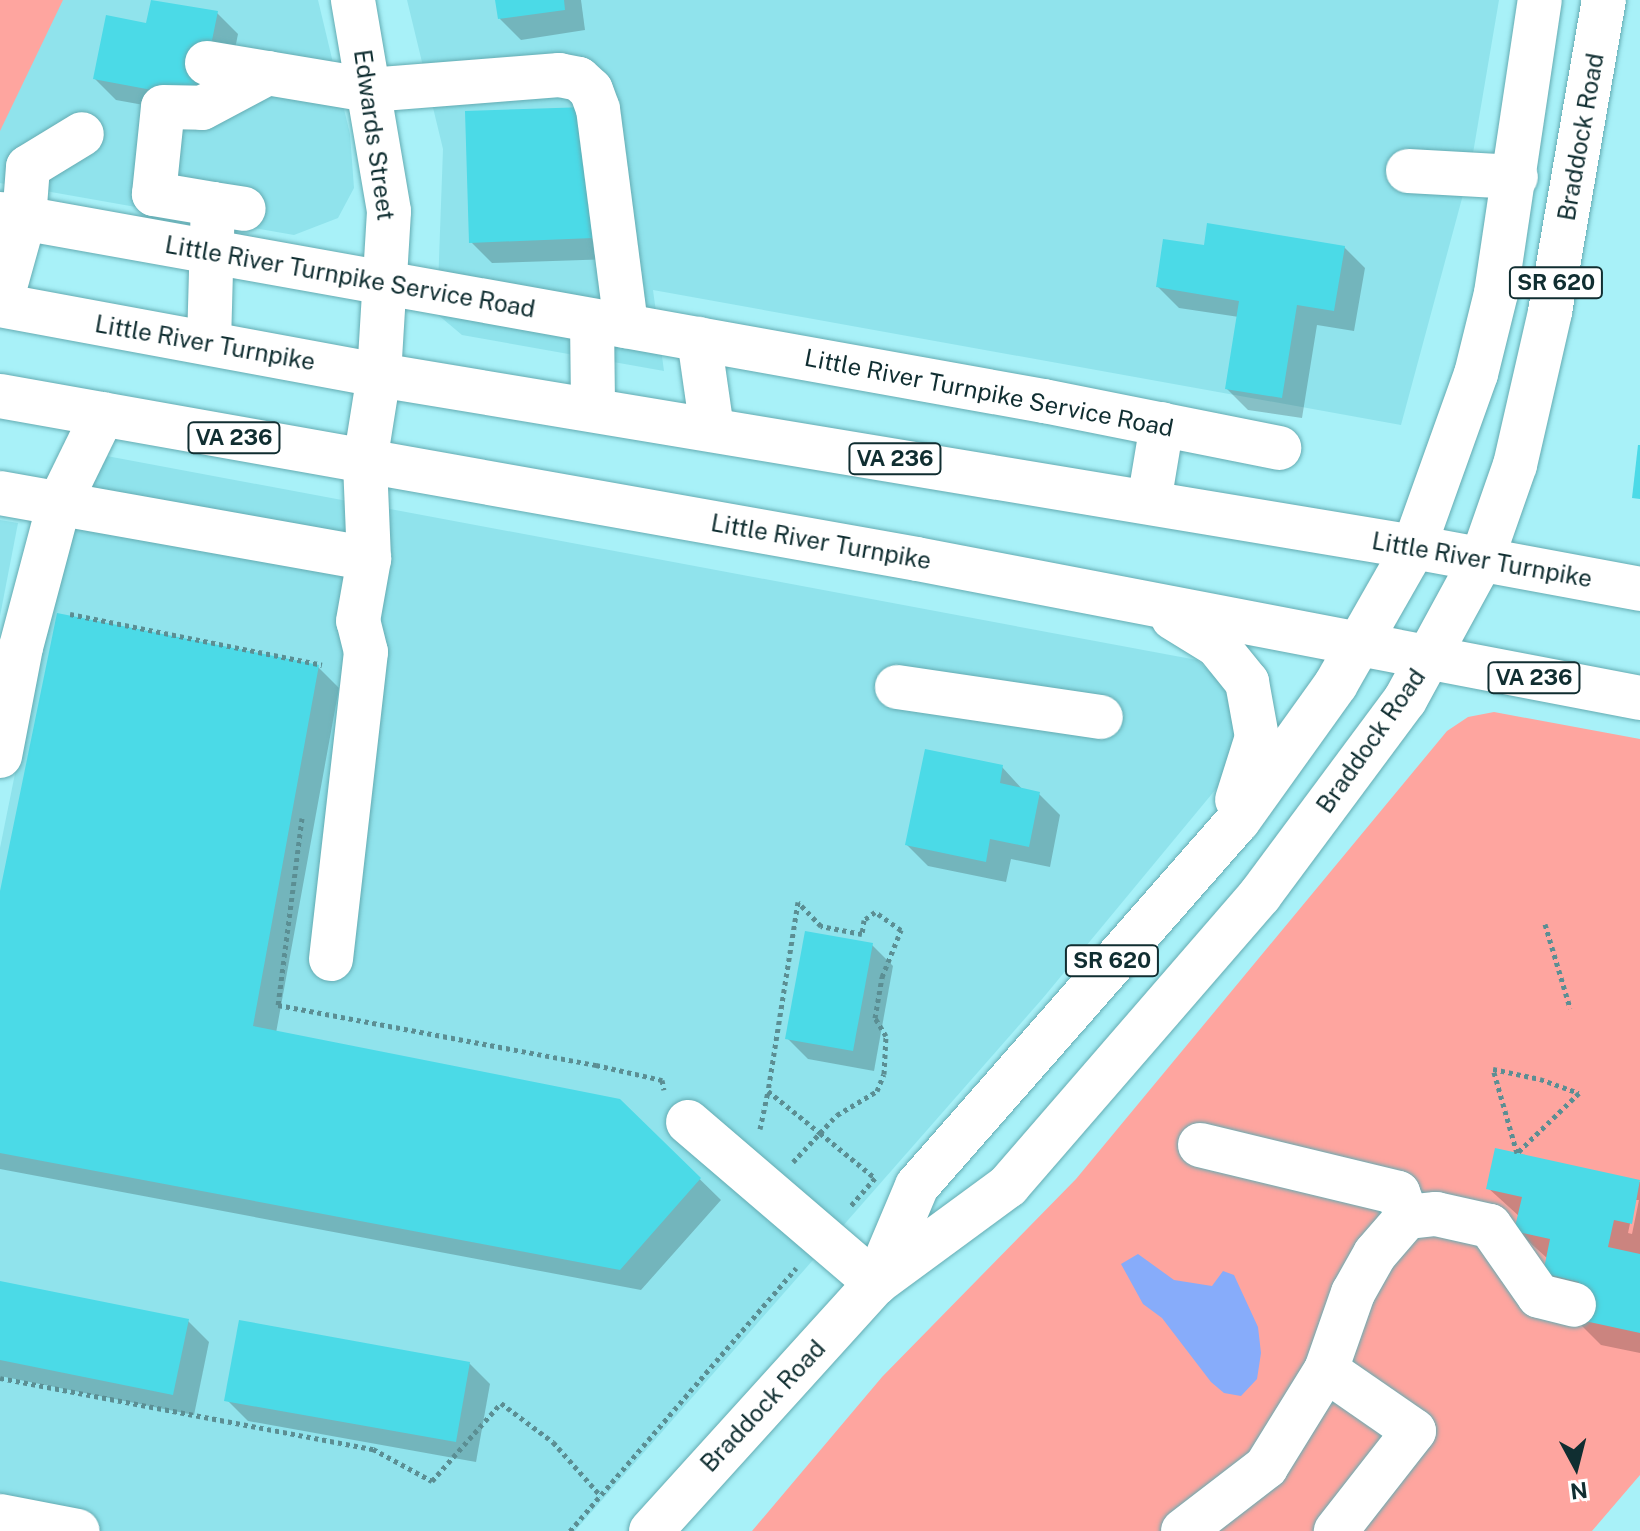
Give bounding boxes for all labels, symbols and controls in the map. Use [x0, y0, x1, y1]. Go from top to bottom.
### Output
street label: Edwards Street [348, 48, 400, 222]
street label: Braddock Road [1552, 51, 1610, 223]
street label: Little River Turnpike Service Road [163, 230, 537, 324]
road number: SR 620 [1508, 265, 1604, 301]
street label: Little River Turnpike [93, 309, 317, 377]
street label: Little River Turnpike Service Road [802, 343, 1176, 443]
road number: VA 236 [186, 420, 282, 456]
road number: VA 236 [847, 441, 943, 477]
street label: Little River Turnpike [709, 508, 933, 576]
street label: Little River Turnpike [1370, 526, 1594, 594]
road number: VA 236 [1486, 660, 1582, 696]
street label: Braddock Road [1311, 663, 1431, 819]
road number: SR 620 [1064, 943, 1160, 979]
street label: Braddock Road [695, 1334, 831, 1478]
north arrow [1536, 1427, 1616, 1507]
text: N [1569, 1477, 1589, 1505]

